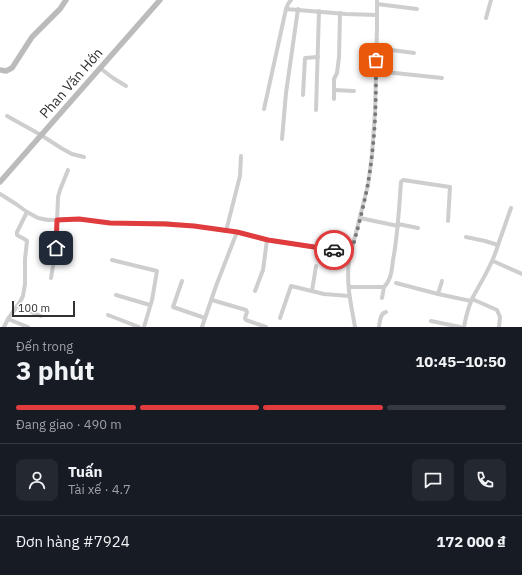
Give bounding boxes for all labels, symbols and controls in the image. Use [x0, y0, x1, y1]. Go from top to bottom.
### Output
pin [359, 43, 393, 77]
street label: Phan Văn Hớn [35, 44, 107, 122]
icon: bag [365, 49, 387, 71]
courier [314, 230, 354, 270]
pin [39, 231, 73, 265]
icon: home [45, 237, 67, 259]
icon: car [323, 239, 345, 261]
scale bar [12, 299, 75, 318]
text: 100 m [18, 301, 50, 315]
text: Đến trong [16, 338, 73, 355]
text: 10:45–10:50 [415, 352, 506, 371]
text: 3 phút [16, 353, 95, 387]
text: Đang giao · 490 m [16, 416, 122, 433]
button: person [16, 459, 58, 501]
button: chat [412, 459, 454, 501]
button: phone [464, 459, 506, 501]
text: Tuấn [68, 462, 103, 481]
text: Tài xế · 4.7 [68, 481, 131, 498]
text: Đơn hàng #7924 [16, 532, 130, 551]
text: 172 000 ₫ [436, 532, 506, 551]

